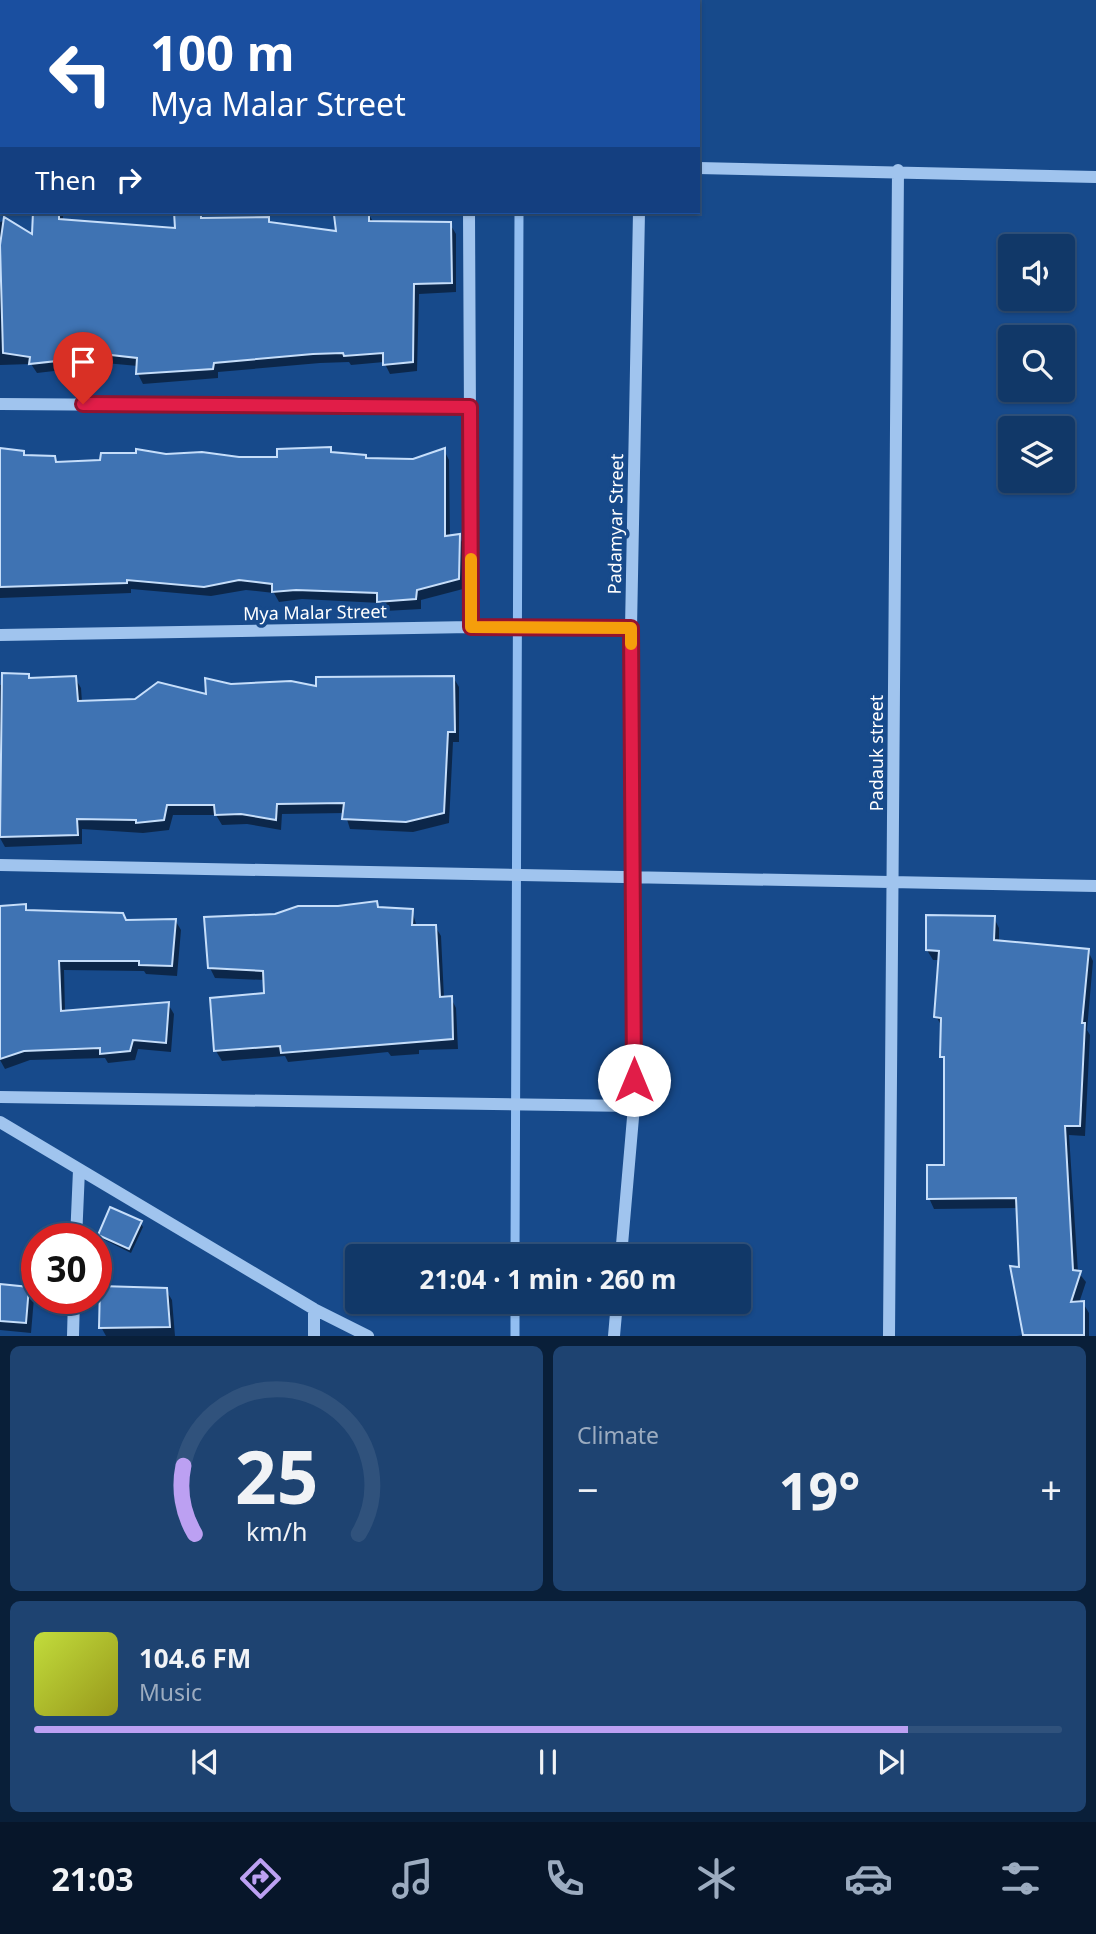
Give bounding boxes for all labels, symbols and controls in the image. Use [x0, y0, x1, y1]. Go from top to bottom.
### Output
text: 100 m [150, 19, 295, 85]
icon: left [35, 28, 126, 119]
text: Mya Malar Street [150, 82, 406, 125]
icon: right [110, 161, 148, 199]
text: Then [35, 162, 96, 198]
map controls [998, 234, 1075, 493]
button: sound [998, 234, 1075, 311]
button: search [998, 325, 1075, 402]
pin [53, 332, 113, 404]
icon: arrive [64, 343, 102, 381]
button: layers [998, 416, 1075, 493]
street label: Padamyar Street [602, 453, 628, 595]
street label: Mya Malar Street [243, 599, 388, 625]
street label: Padauk street [864, 694, 888, 811]
position arrow [597, 1043, 671, 1117]
speed limit sign: 30 [21, 1223, 112, 1314]
text: 21:04 · 1 min · 260 m [420, 1261, 676, 1297]
text: Climate [577, 1419, 659, 1451]
text: 25 [235, 1427, 318, 1526]
text: 19° [779, 1454, 860, 1525]
text: − [577, 1463, 599, 1515]
text: + [1040, 1463, 1062, 1515]
text: km/h [246, 1514, 307, 1548]
text: 104.6 FM [139, 1640, 251, 1676]
text: Music [139, 1676, 202, 1708]
icon: previous [186, 1743, 224, 1781]
icon: pause [529, 1743, 567, 1781]
icon: next [872, 1743, 910, 1781]
icon: directions [236, 1854, 285, 1903]
icon: music [388, 1854, 437, 1903]
icon: phone [540, 1854, 589, 1903]
icon: climate [692, 1854, 741, 1903]
icon: car [844, 1854, 893, 1903]
icon: filters [996, 1854, 1045, 1903]
text: 21:03 [51, 1857, 134, 1900]

